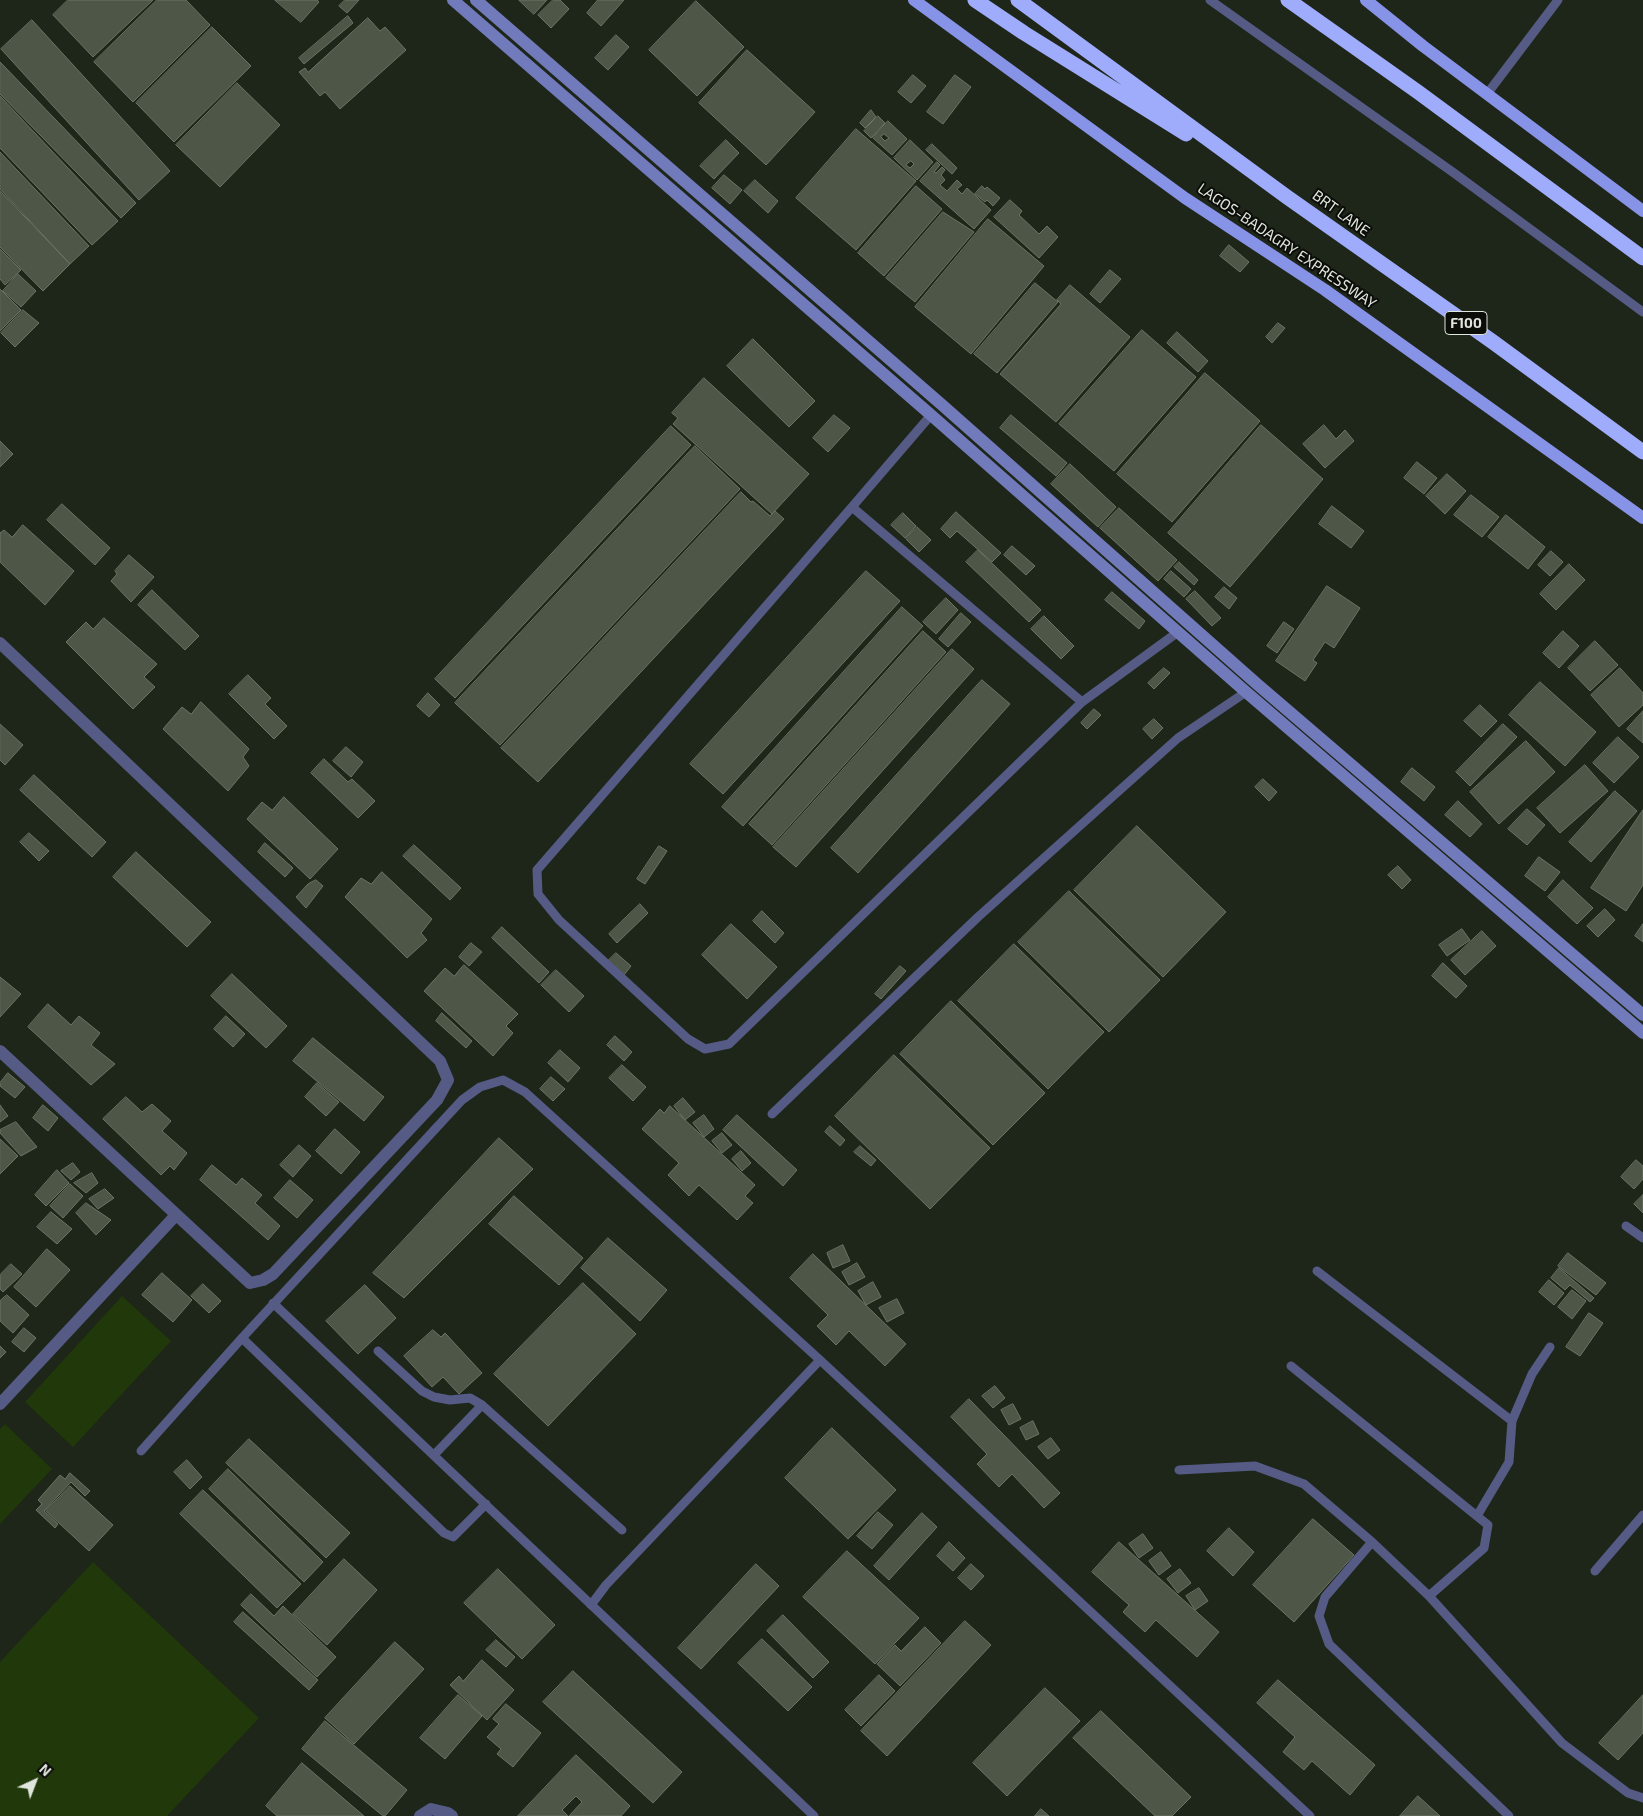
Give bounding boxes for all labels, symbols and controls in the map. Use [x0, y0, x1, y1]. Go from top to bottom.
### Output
street label: LAGOS-BADAGRY EXPRESSWAY [1194, 179, 1380, 313]
street label: BRT LANE [1309, 186, 1373, 240]
road number: F100 [1445, 312, 1487, 334]
north arrow [10, 1756, 60, 1806]
text: N [36, 1760, 55, 1779]

